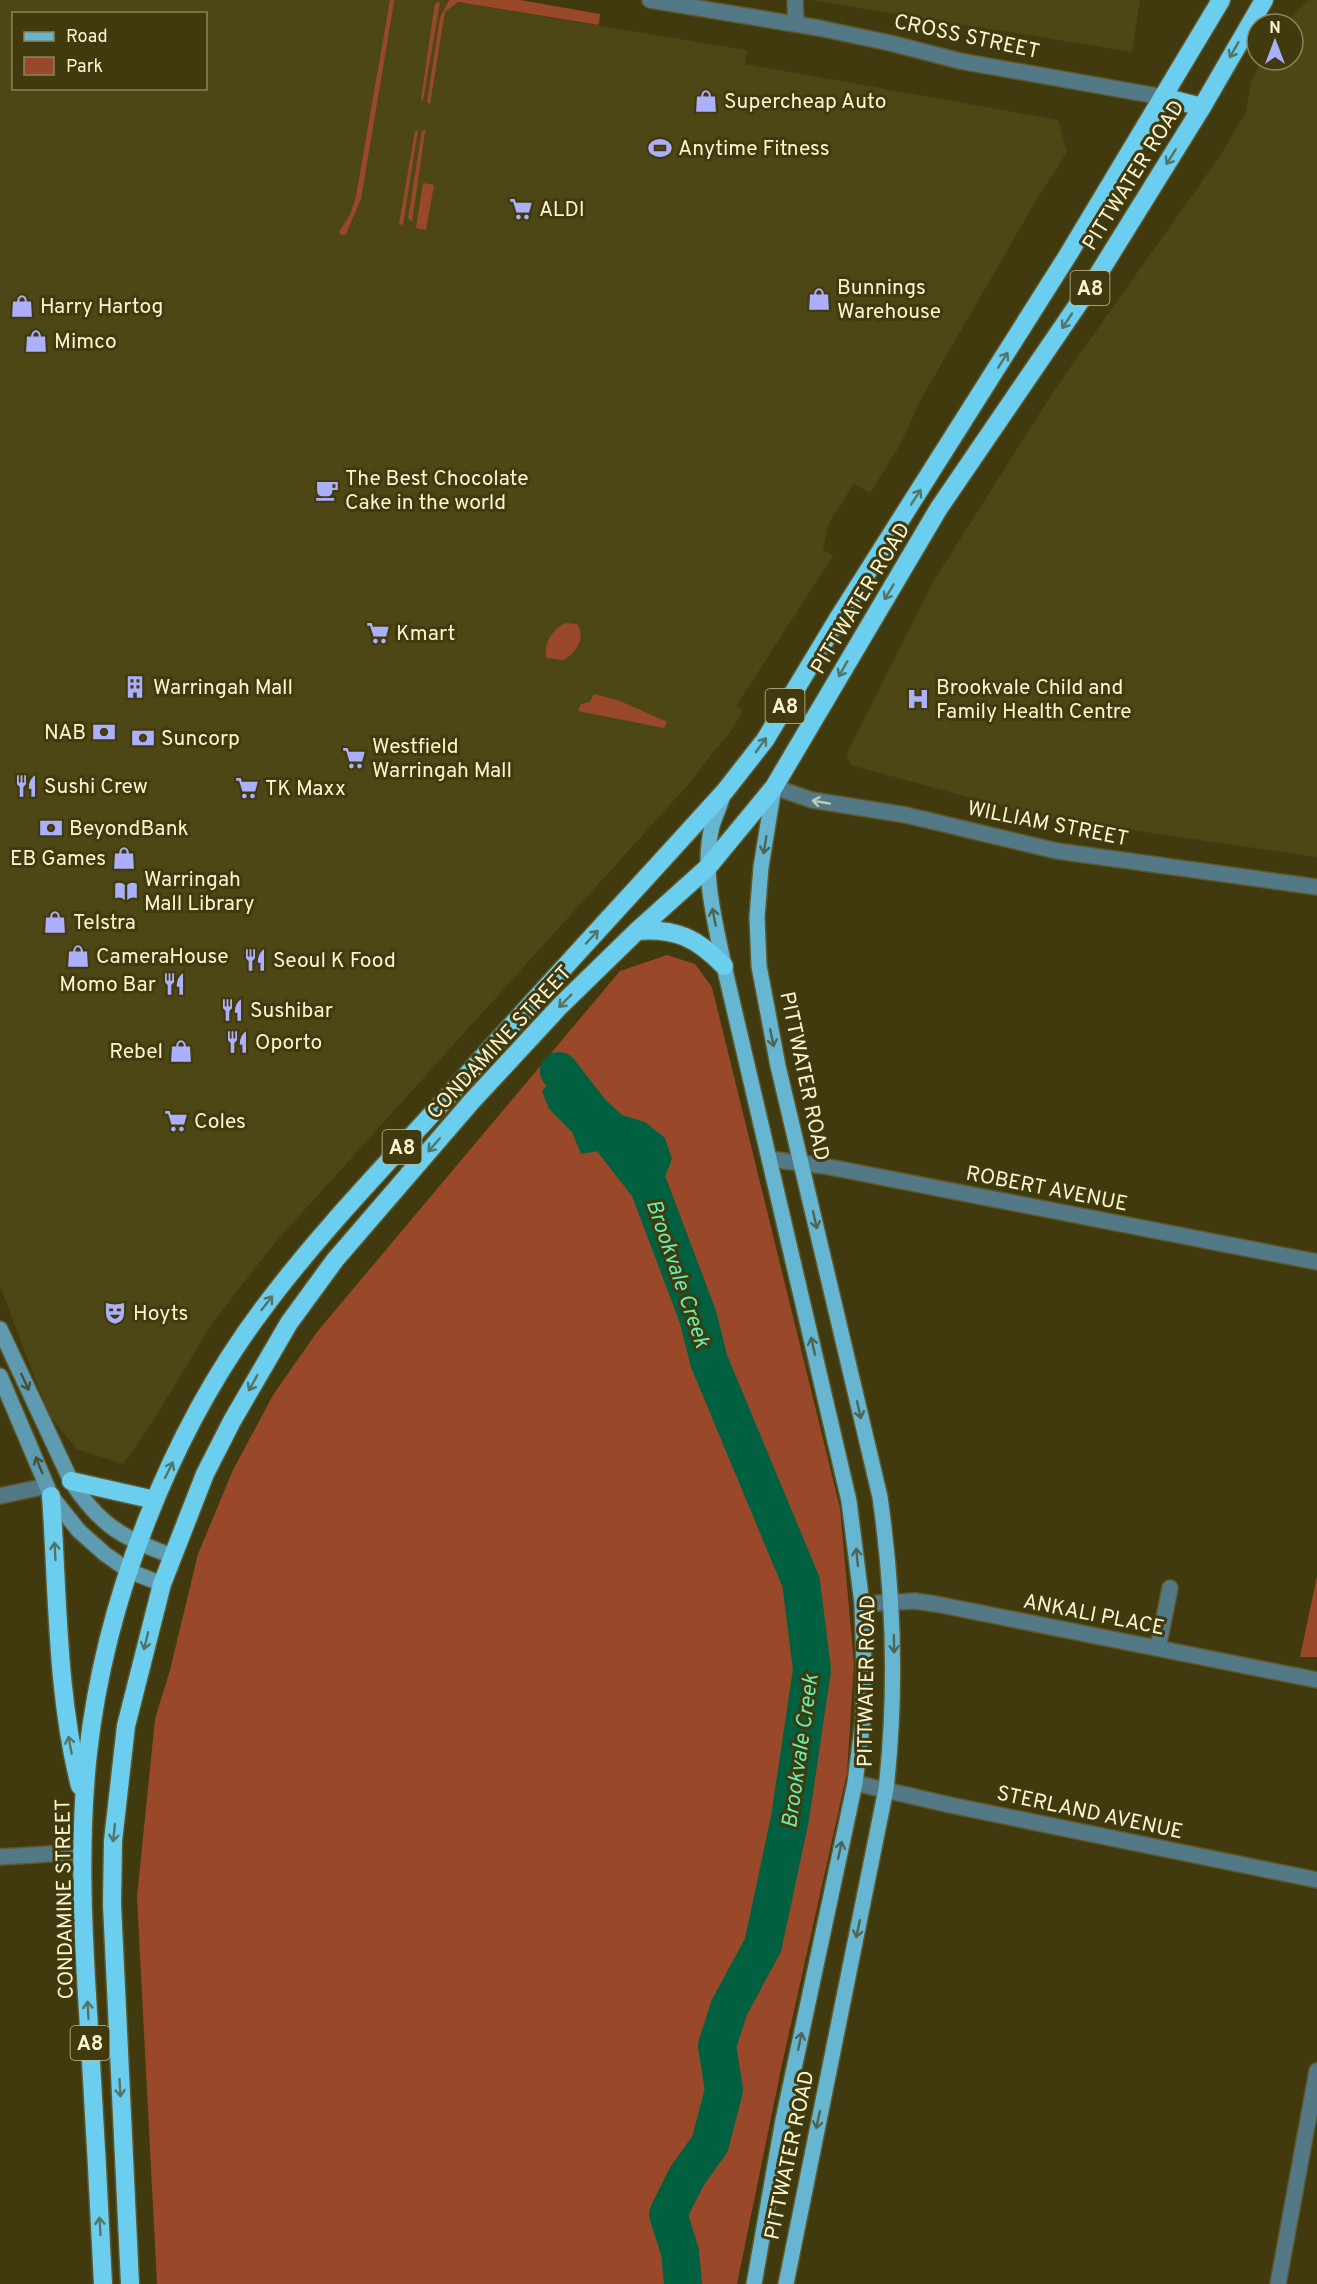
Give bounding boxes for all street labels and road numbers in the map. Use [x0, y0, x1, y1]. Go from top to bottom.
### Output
street label: CROSS STREET [891, 9, 1042, 66]
street label: PITTWATER ROAD [1077, 96, 1191, 256]
road number: A8 [1070, 271, 1110, 305]
street label: PITTWATER ROAD [805, 518, 917, 680]
road number: A8 [766, 689, 804, 723]
street label: WILLIAM STREET [965, 796, 1131, 853]
street label: CONDAMINE STREET [422, 960, 578, 1126]
street label: PITTWATER ROAD [772, 989, 835, 1163]
road number: A8 [382, 1130, 422, 1164]
street label: ROBERT AVENUE [963, 1161, 1130, 1218]
street label: ANKALI PLACE [1021, 1589, 1167, 1642]
street label: PITTWATER ROAD [852, 1595, 883, 1767]
street label: STERLAND AVENUE [994, 1781, 1185, 1846]
street label: CONDAMINE STREET [50, 1798, 81, 2000]
road number: A8 [70, 2026, 110, 2060]
street label: PITTWATER ROAD [759, 2068, 822, 2242]

